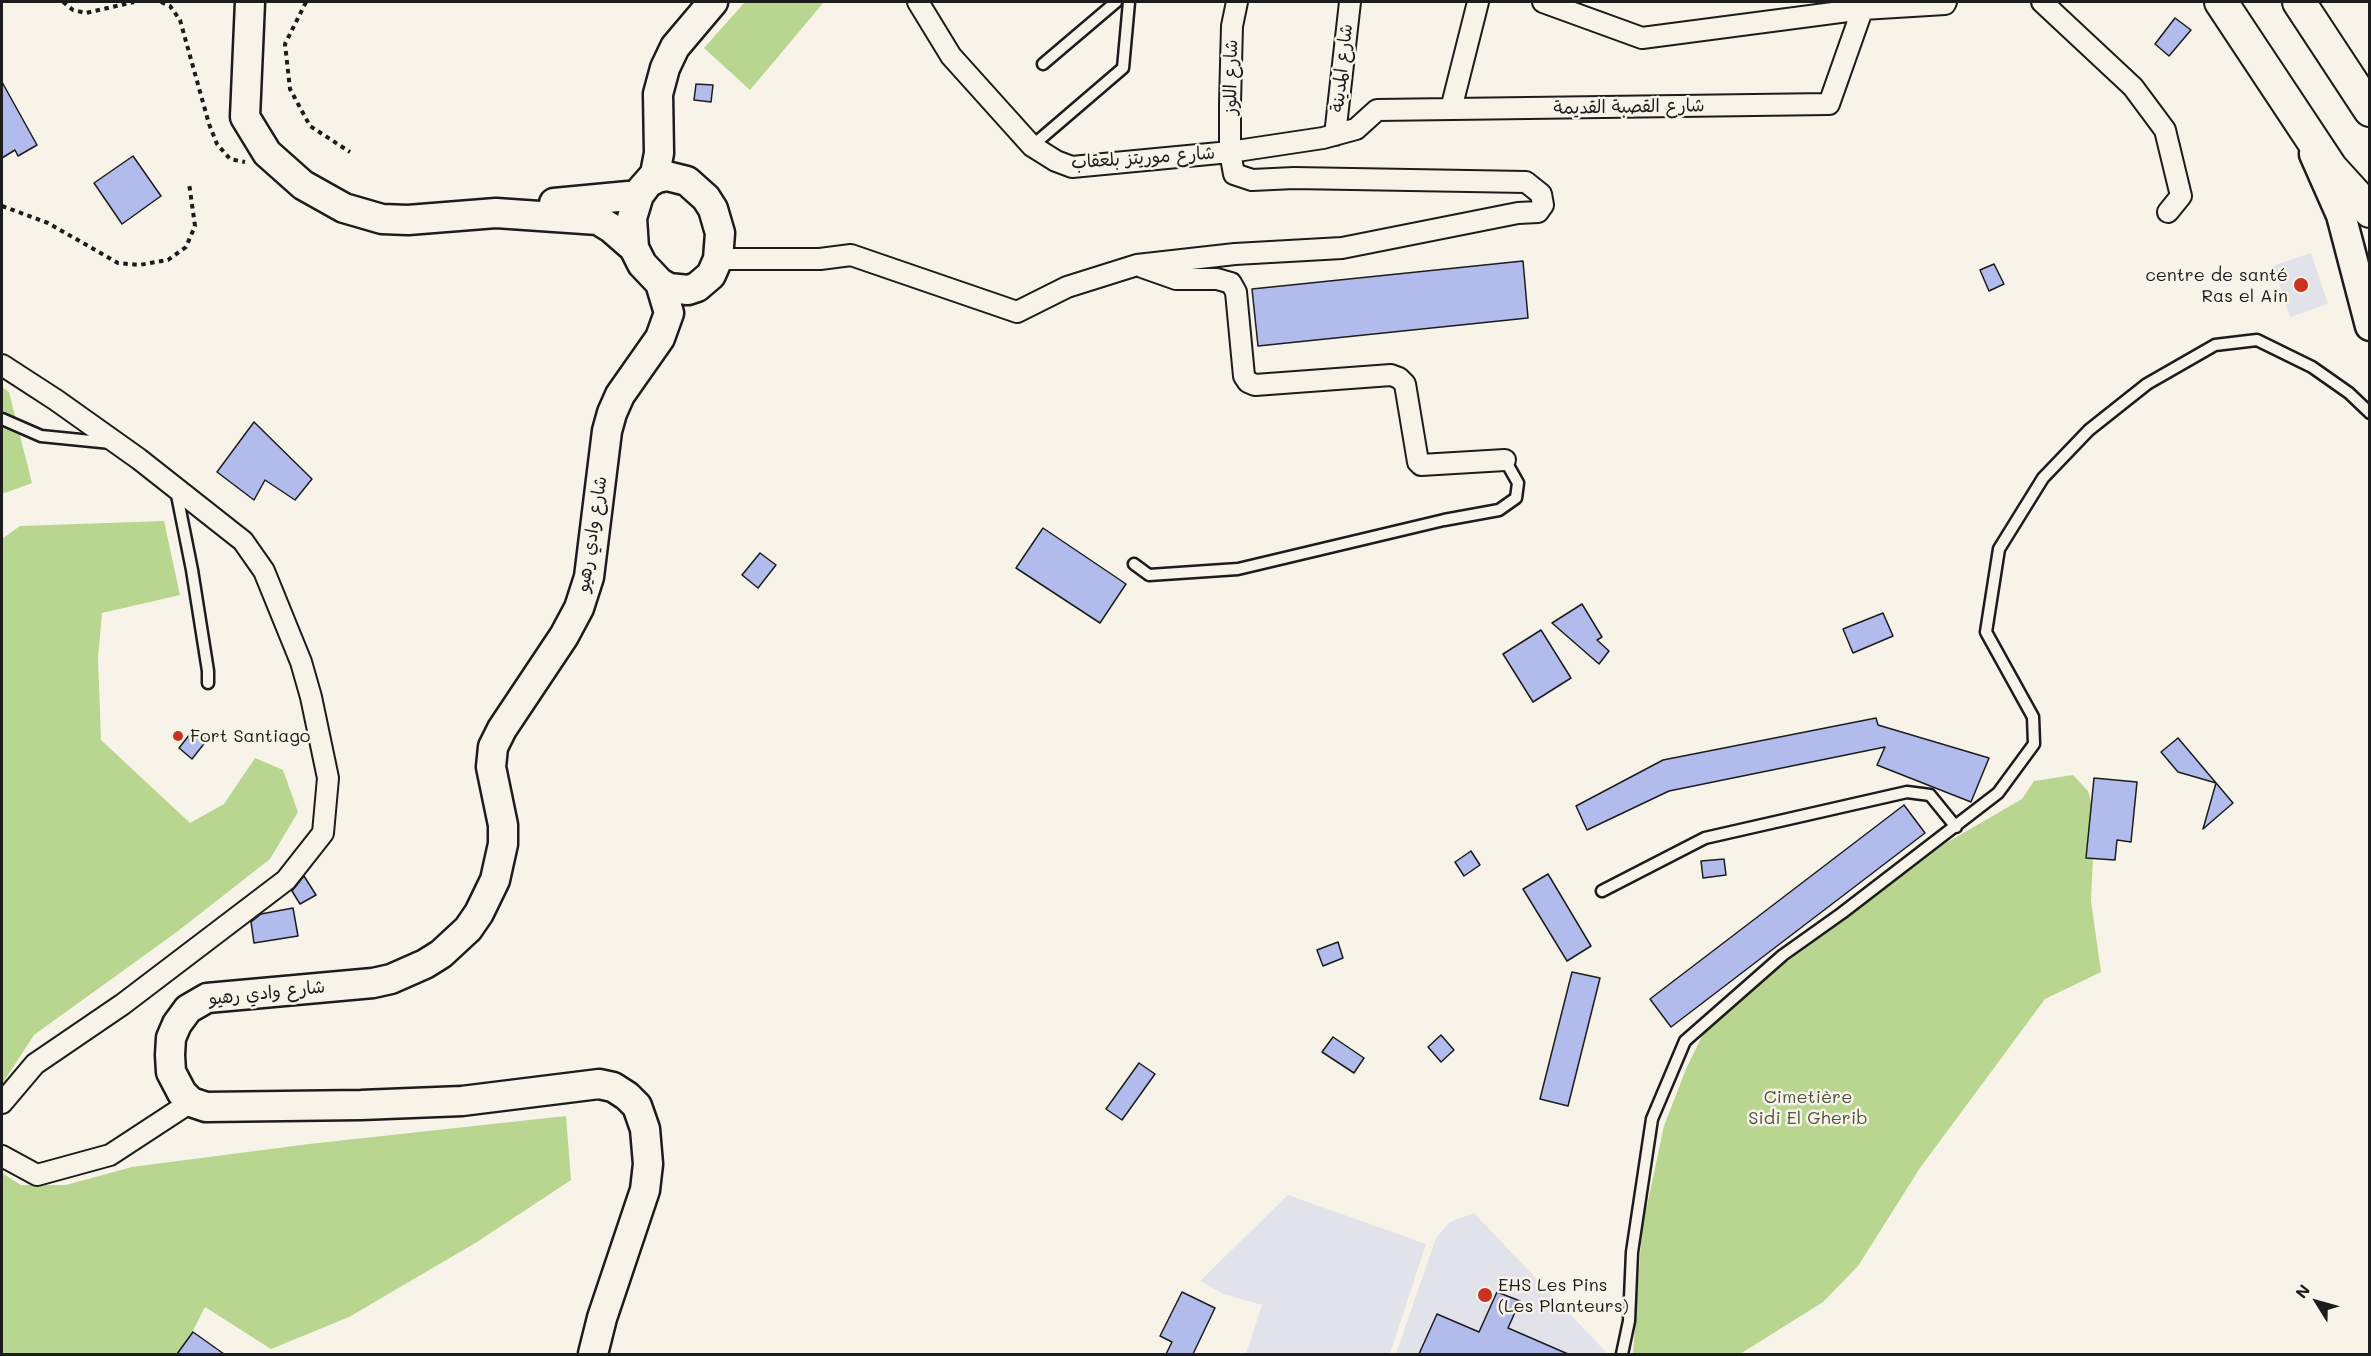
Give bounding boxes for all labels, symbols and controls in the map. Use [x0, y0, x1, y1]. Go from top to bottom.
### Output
street label: شارع المدينة [1327, 23, 1357, 113]
street label: شارع اللوز [1220, 39, 1242, 115]
street label: شارع القصبة القديمة [1553, 95, 1705, 119]
street label: شارع موريتز بلعقاب [1070, 142, 1216, 174]
place label: centre de santé Ras el Ain [2145, 264, 2288, 306]
marker: centre de santé Ras el Ain [2292, 276, 2310, 294]
street label: شارع وادي رهيو [572, 475, 612, 593]
place label: Fort Santiago [190, 725, 311, 747]
marker: Fort Santiago [171, 729, 185, 743]
street label: شارع وادي رهيو [208, 976, 326, 1010]
park label: Cimetière Sidi El Gherib [1748, 1086, 1868, 1128]
north arrow [2287, 1272, 2347, 1332]
place label: EHS Les Pins (Les Planteurs) [1498, 1274, 1629, 1316]
text: N [2290, 1280, 2314, 1302]
marker: EHS Les Pins (Les Planteurs) [1476, 1286, 1494, 1304]

